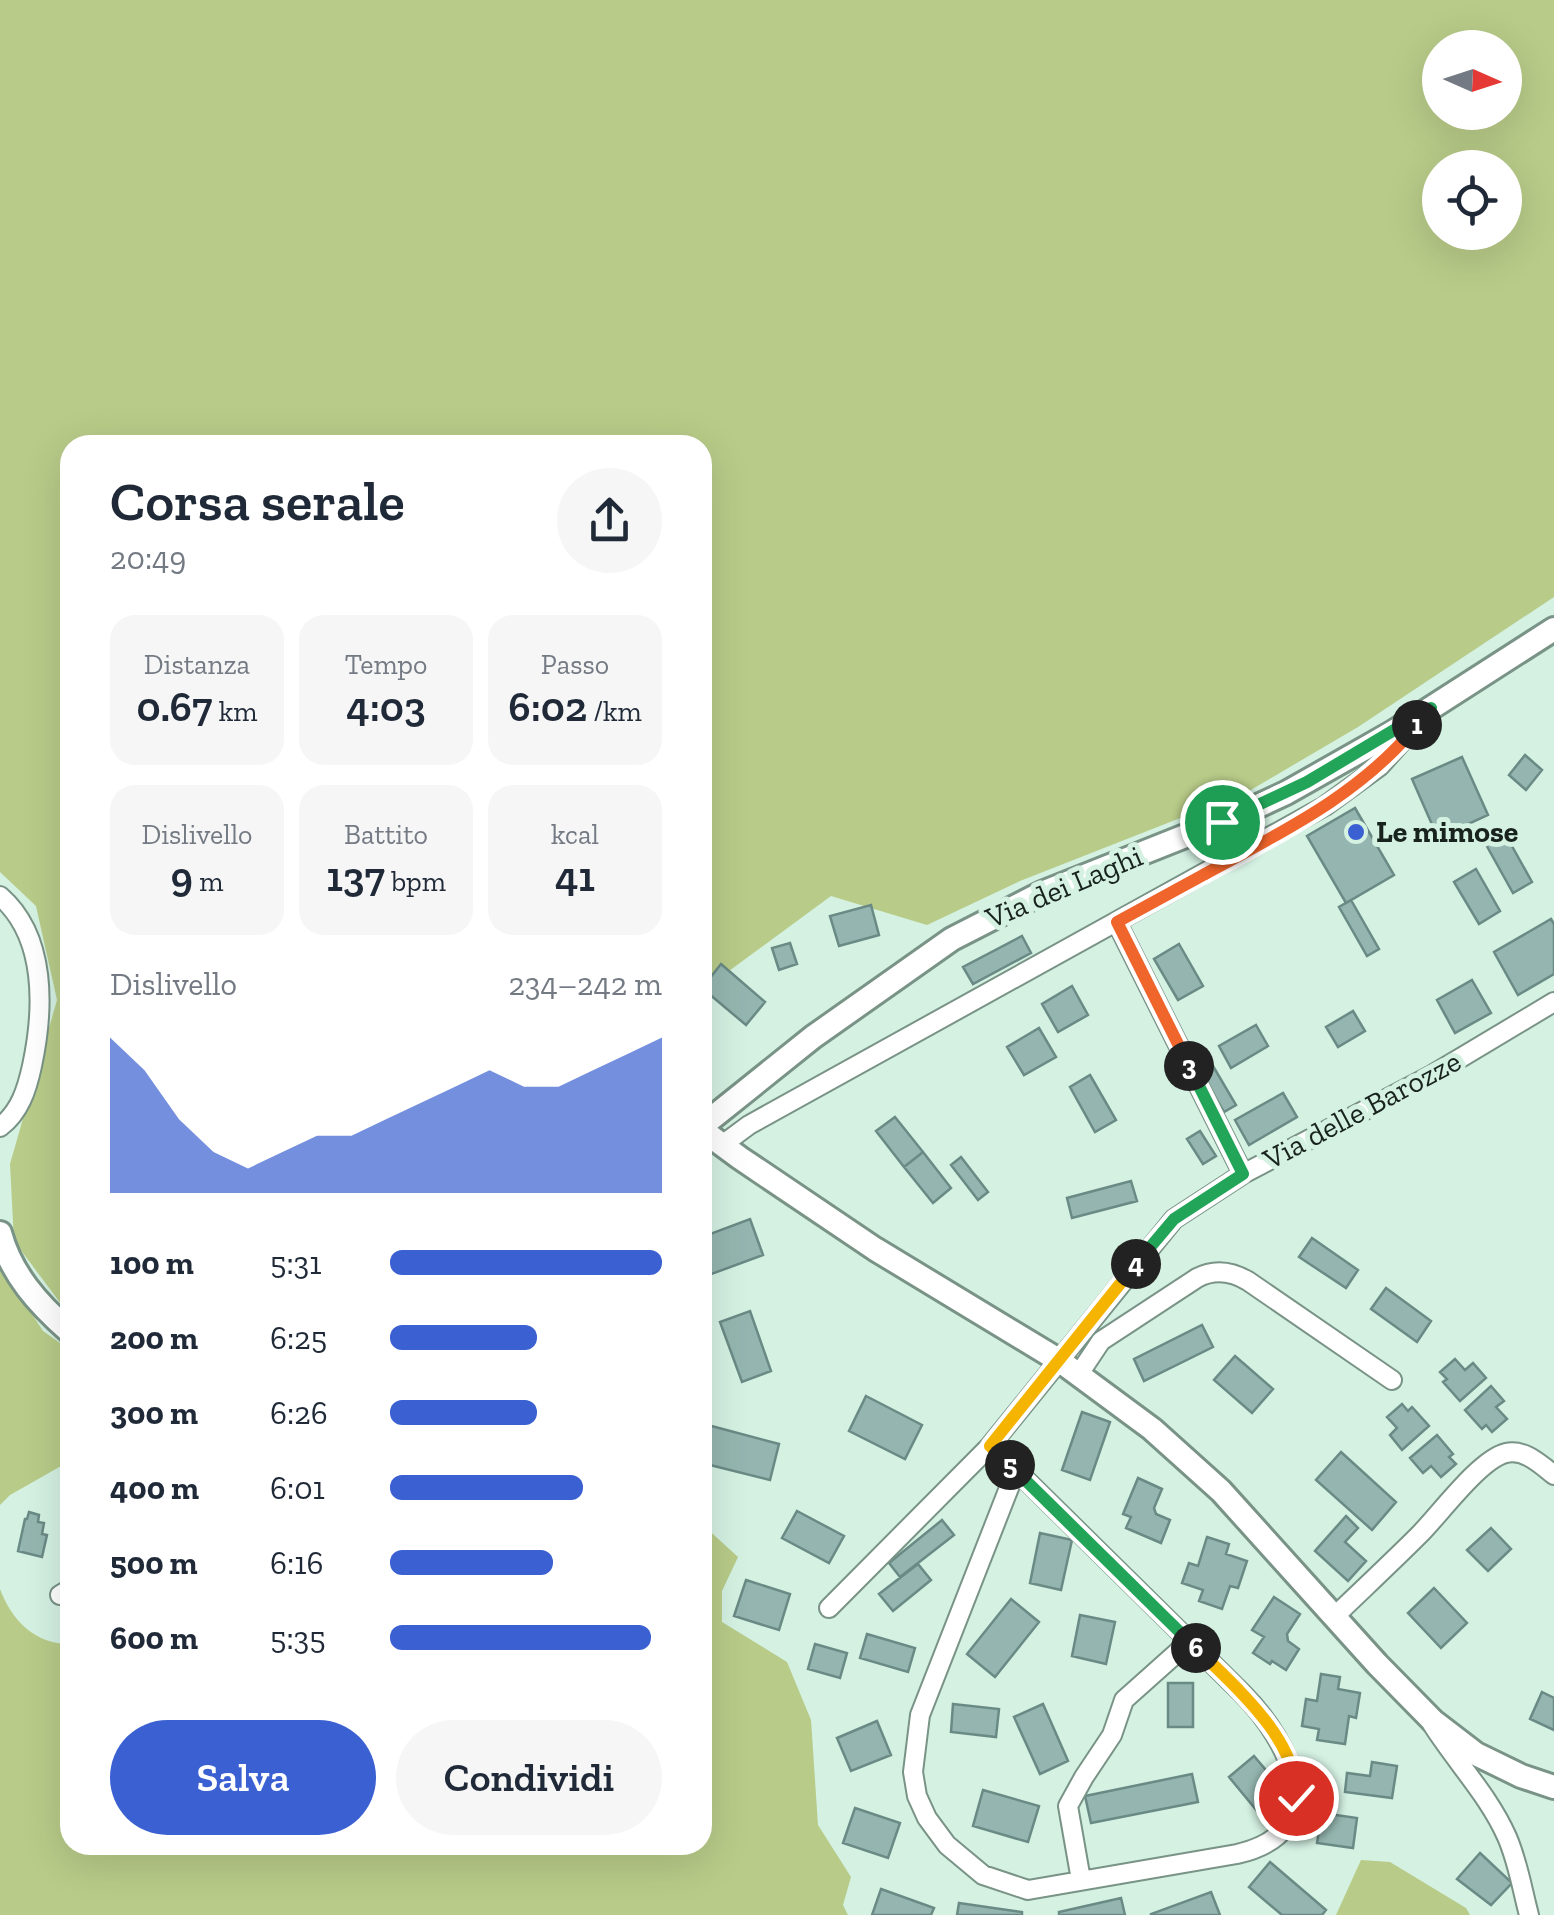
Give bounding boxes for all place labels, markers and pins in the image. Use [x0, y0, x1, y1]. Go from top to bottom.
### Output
pin: 1 [1392, 700, 1442, 750]
pin [1180, 780, 1265, 865]
place label: Le mimose [1376, 814, 1518, 850]
marker: Le mimose [1345, 821, 1367, 843]
pin: 3 [1164, 1041, 1214, 1091]
pin: 4 [1111, 1239, 1161, 1289]
pin: 5 [985, 1440, 1035, 1490]
pin: 6 [1171, 1623, 1221, 1673]
pin [1254, 1756, 1339, 1841]

